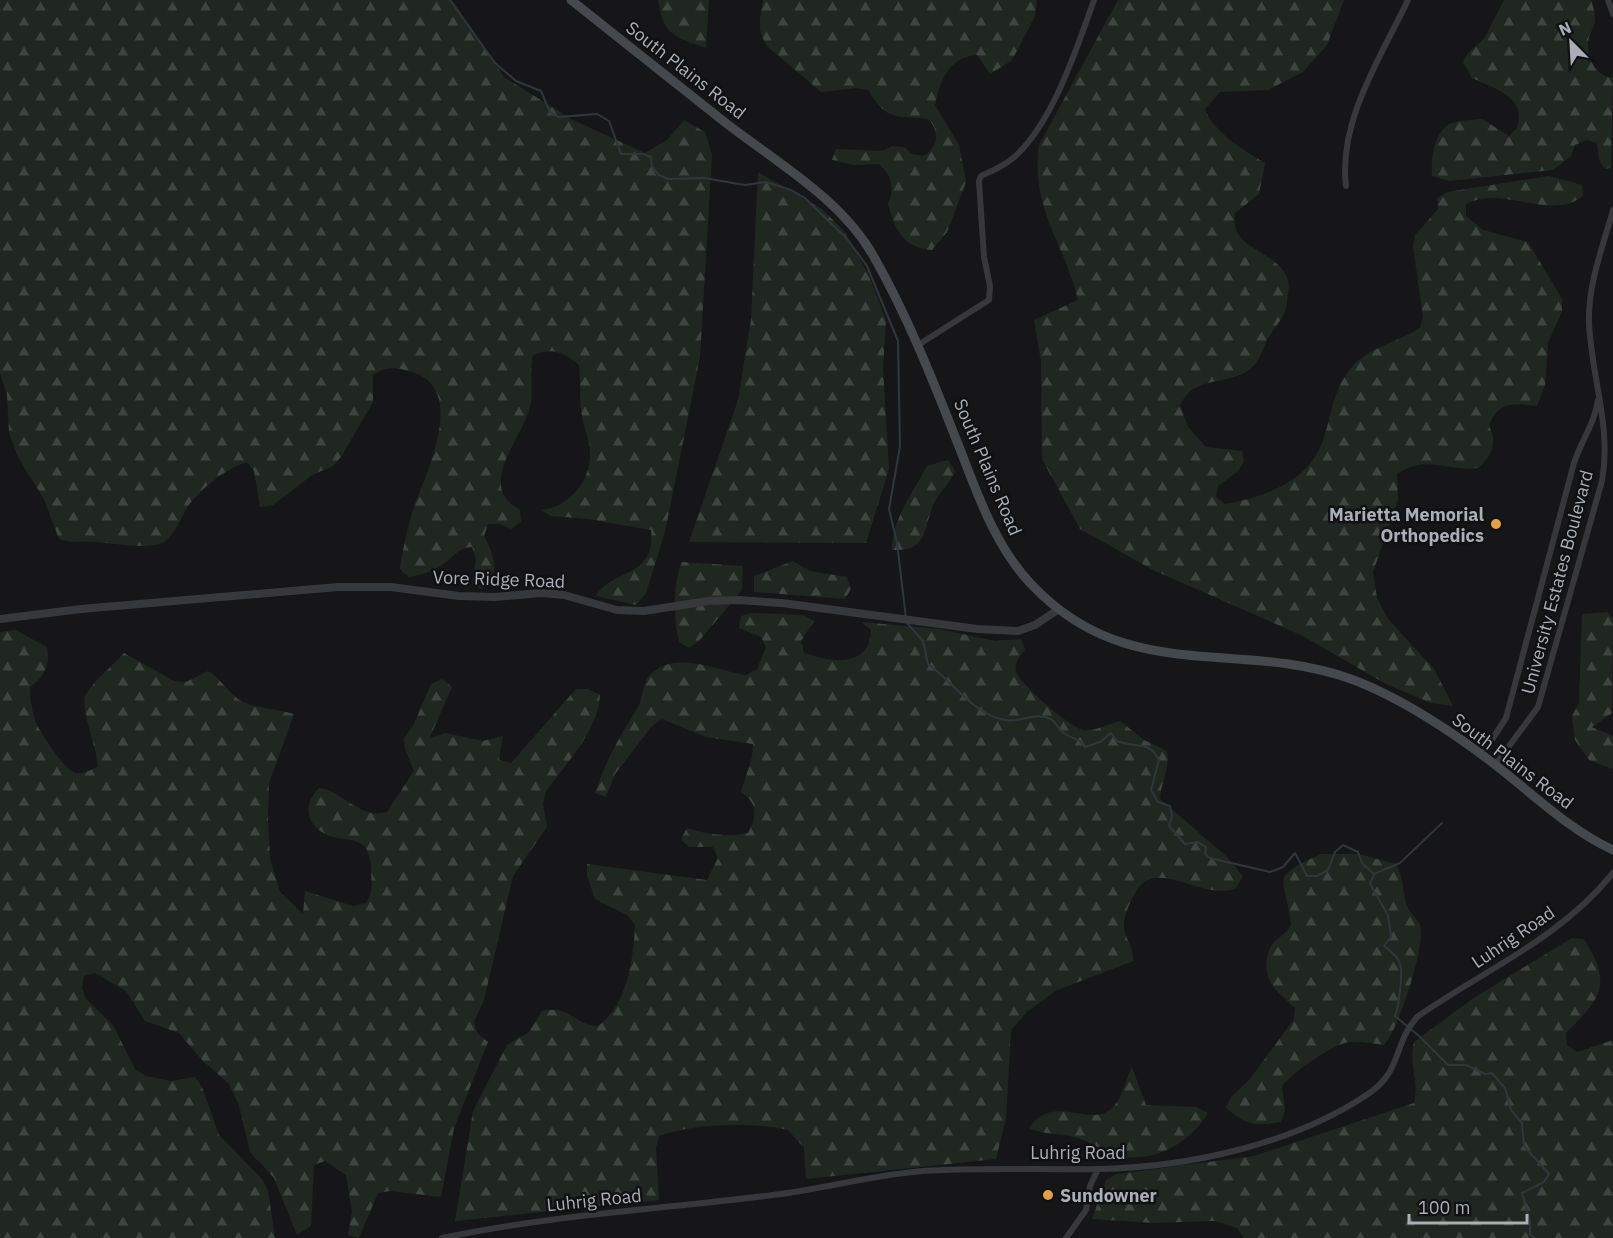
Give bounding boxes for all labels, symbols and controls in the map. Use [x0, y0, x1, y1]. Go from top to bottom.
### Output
north arrow [1541, 12, 1601, 72]
street label: South Plains Road [621, 16, 751, 124]
text: N [1556, 17, 1574, 40]
street label: South Plains Road [949, 395, 1027, 539]
street label: University Estates Boulevard [1516, 467, 1598, 697]
place label: Marietta Memorial Orthopedics [1329, 503, 1485, 547]
marker: Marietta Memorial Orthopedics [1489, 517, 1503, 531]
street label: Vore Ridge Road [432, 565, 566, 593]
street label: South Plains Road [1448, 708, 1578, 814]
street label: Luhrig Road [1467, 901, 1559, 973]
street label: Luhrig Road [1030, 1141, 1126, 1164]
street label: Luhrig Road [545, 1184, 643, 1216]
place label: Sundowner [1060, 1184, 1157, 1207]
scale bar [1409, 1187, 1528, 1225]
marker: Sundowner [1041, 1188, 1055, 1202]
text: 100 m [1418, 1196, 1470, 1219]

